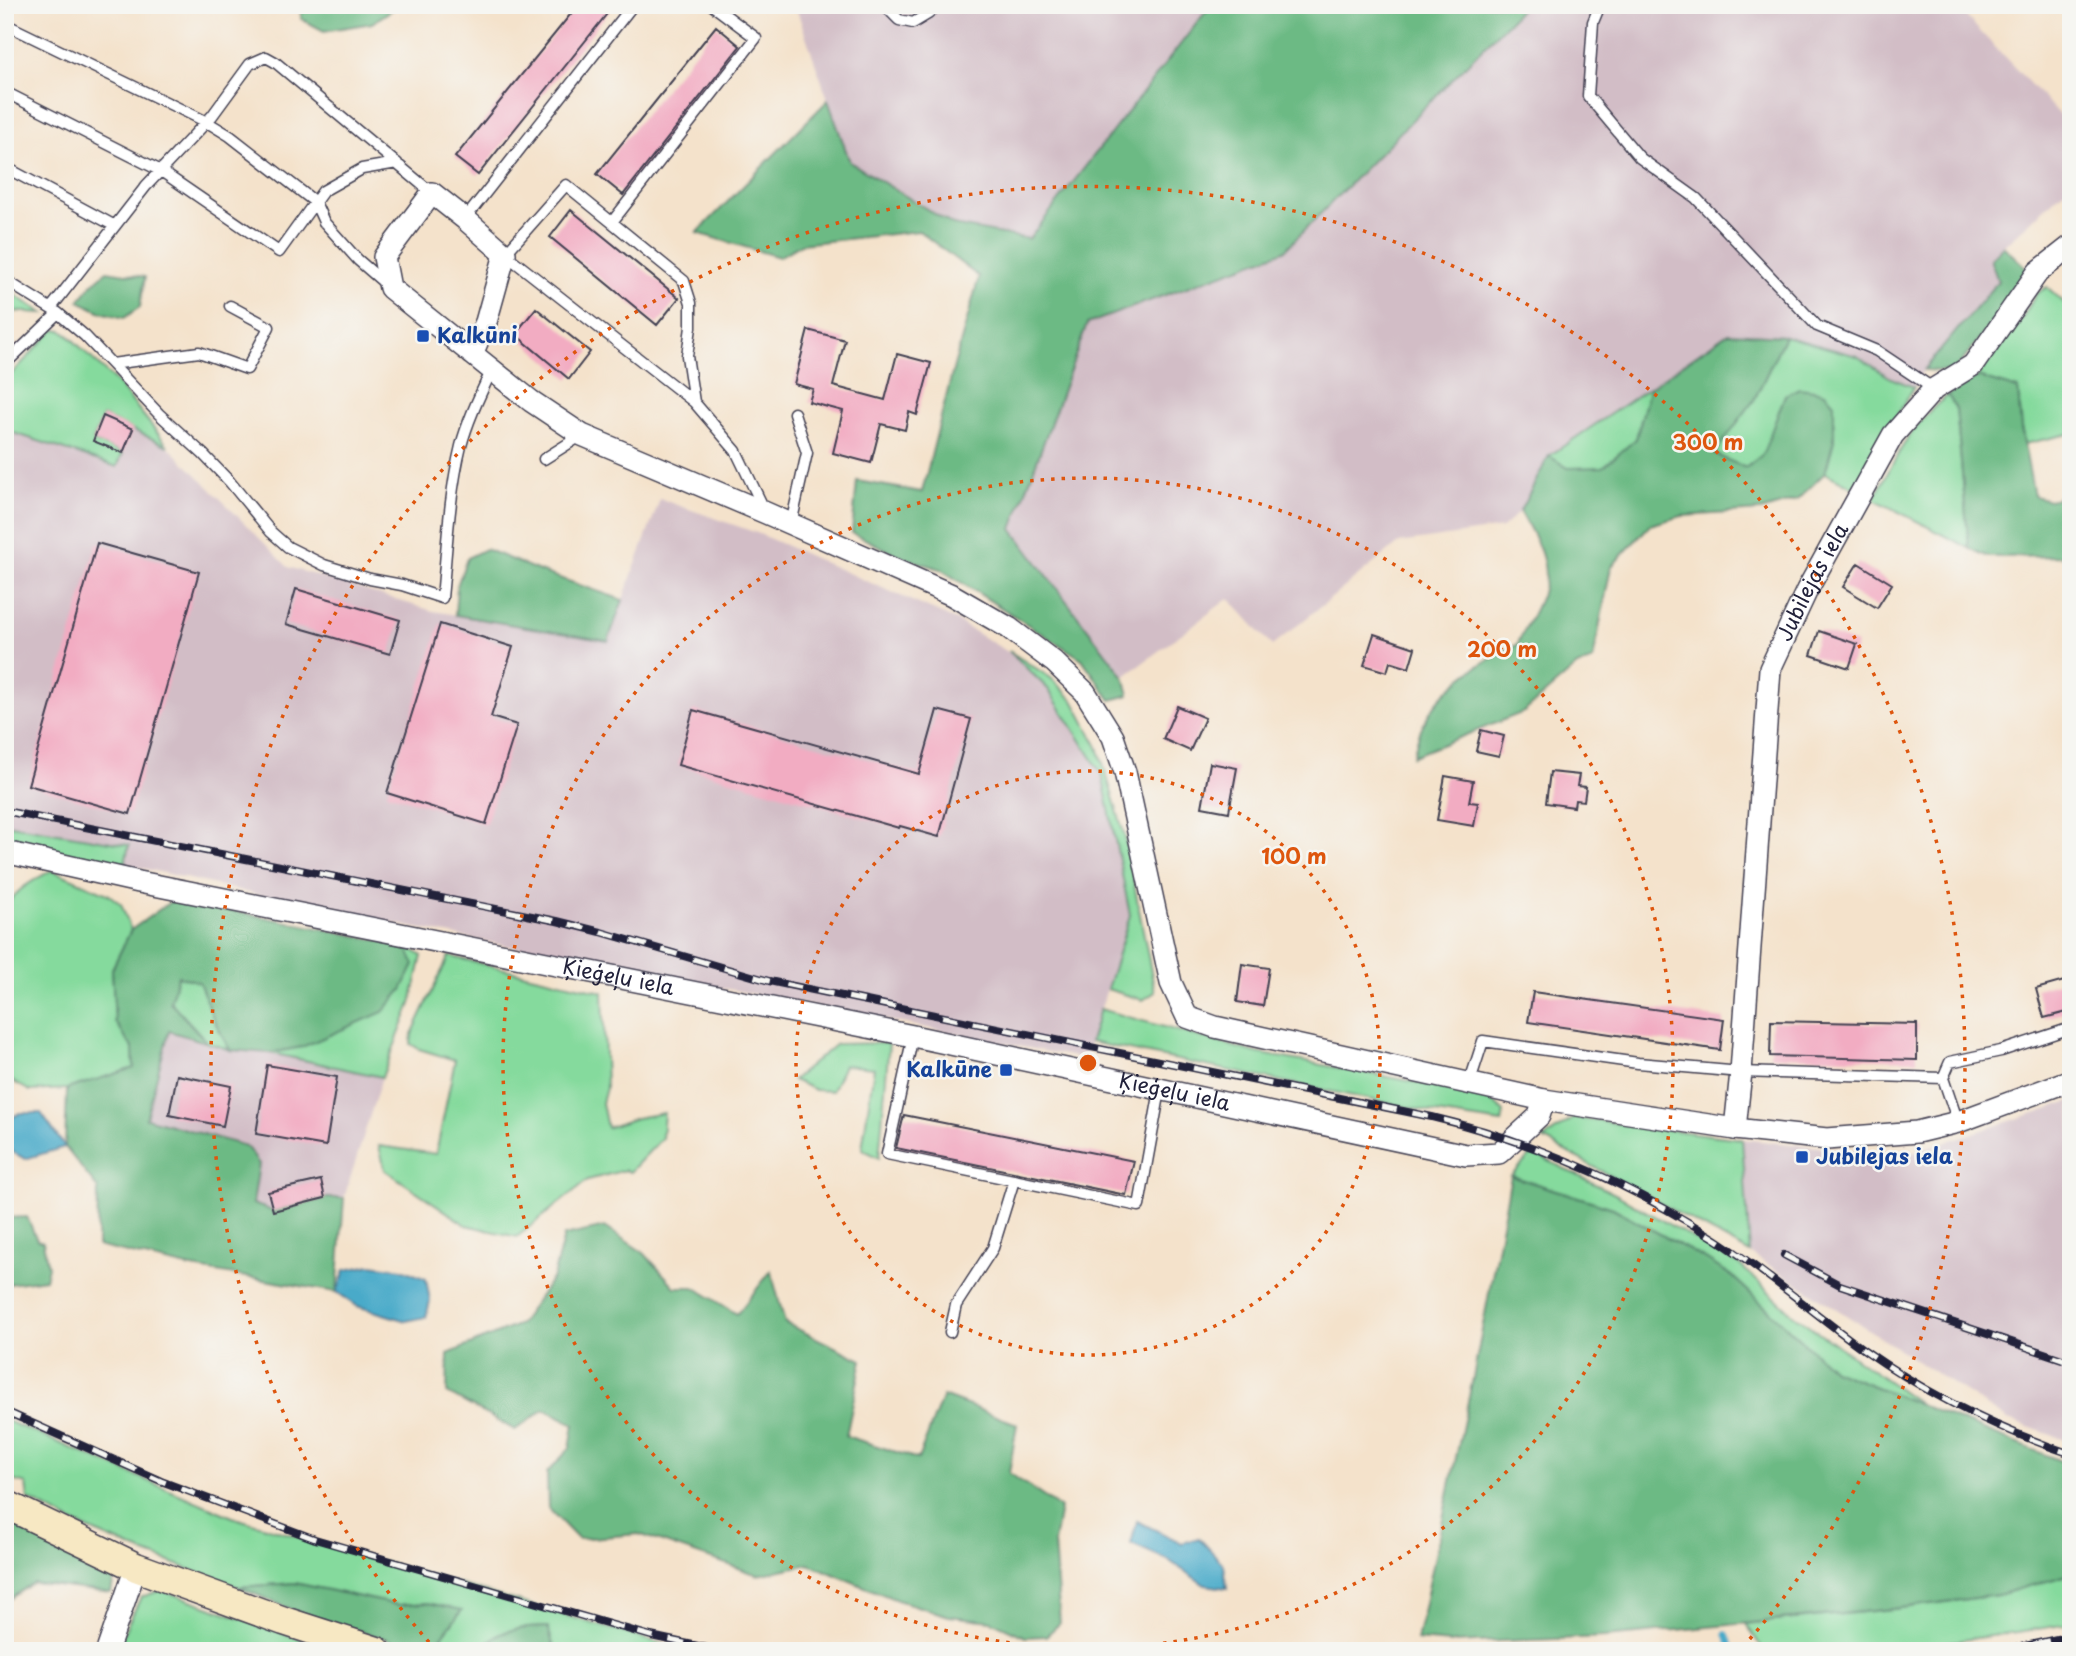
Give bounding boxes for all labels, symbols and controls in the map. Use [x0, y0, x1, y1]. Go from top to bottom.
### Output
place label: Kalkūni [437, 318, 518, 350]
marker: Kalkūni [415, 328, 431, 344]
text: 300 m [1673, 425, 1743, 457]
street label: Jubilejas iela [1767, 516, 1855, 646]
text: 200 m [1467, 632, 1537, 664]
text: 100 m [1261, 839, 1327, 871]
street label: Ķieģeļu iela [560, 949, 677, 1002]
centre of rings [1076, 1051, 1100, 1075]
place label: Kalkūne [906, 1052, 992, 1084]
marker: Kalkūne [998, 1062, 1014, 1078]
street label: Ķieģeļu iela [1116, 1063, 1234, 1118]
place label: Jubilejas iela [1816, 1139, 1953, 1171]
marker: Jubilejas iela [1794, 1149, 1810, 1165]

